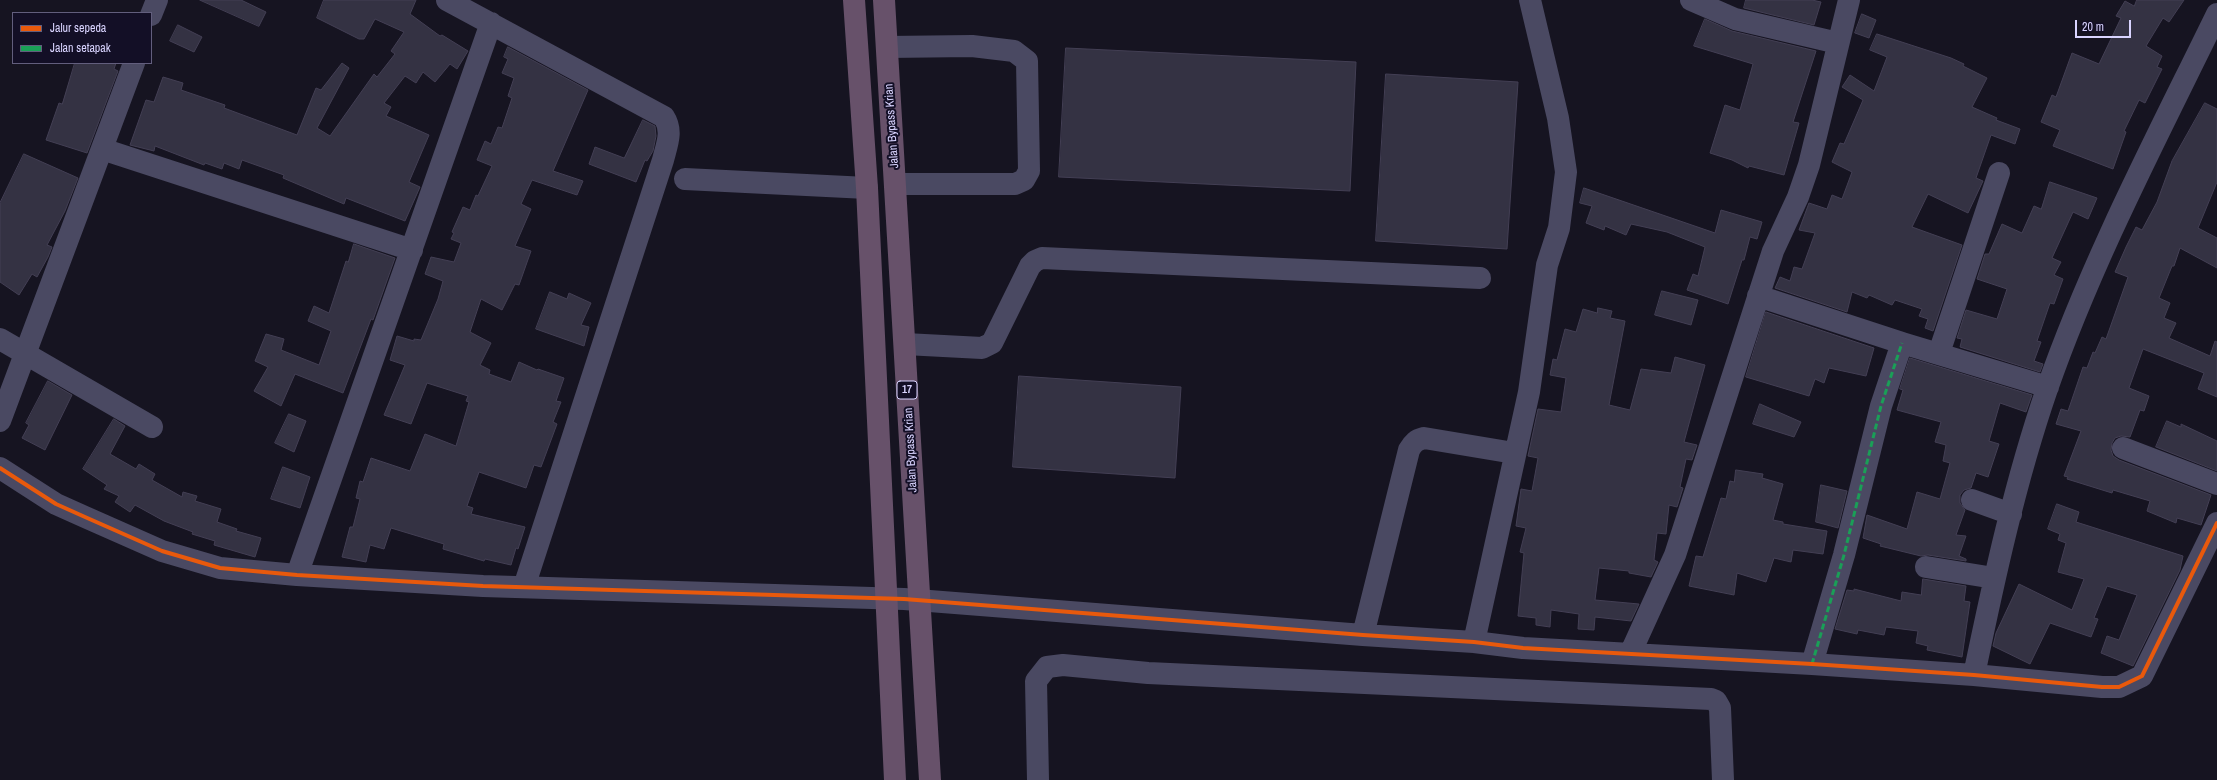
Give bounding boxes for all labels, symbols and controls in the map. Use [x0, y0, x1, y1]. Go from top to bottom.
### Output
legend [12, 12, 152, 64]
scale bar [2077, 12, 2133, 38]
text: 20 m [2082, 19, 2104, 35]
text: Jalur sepeda [50, 20, 106, 36]
text: Jalan setapak [50, 40, 111, 56]
street label: Jalan Bypass Krian [882, 83, 902, 169]
road number: 17 [897, 381, 917, 399]
street label: Jalan Bypass Krian [902, 407, 920, 493]

